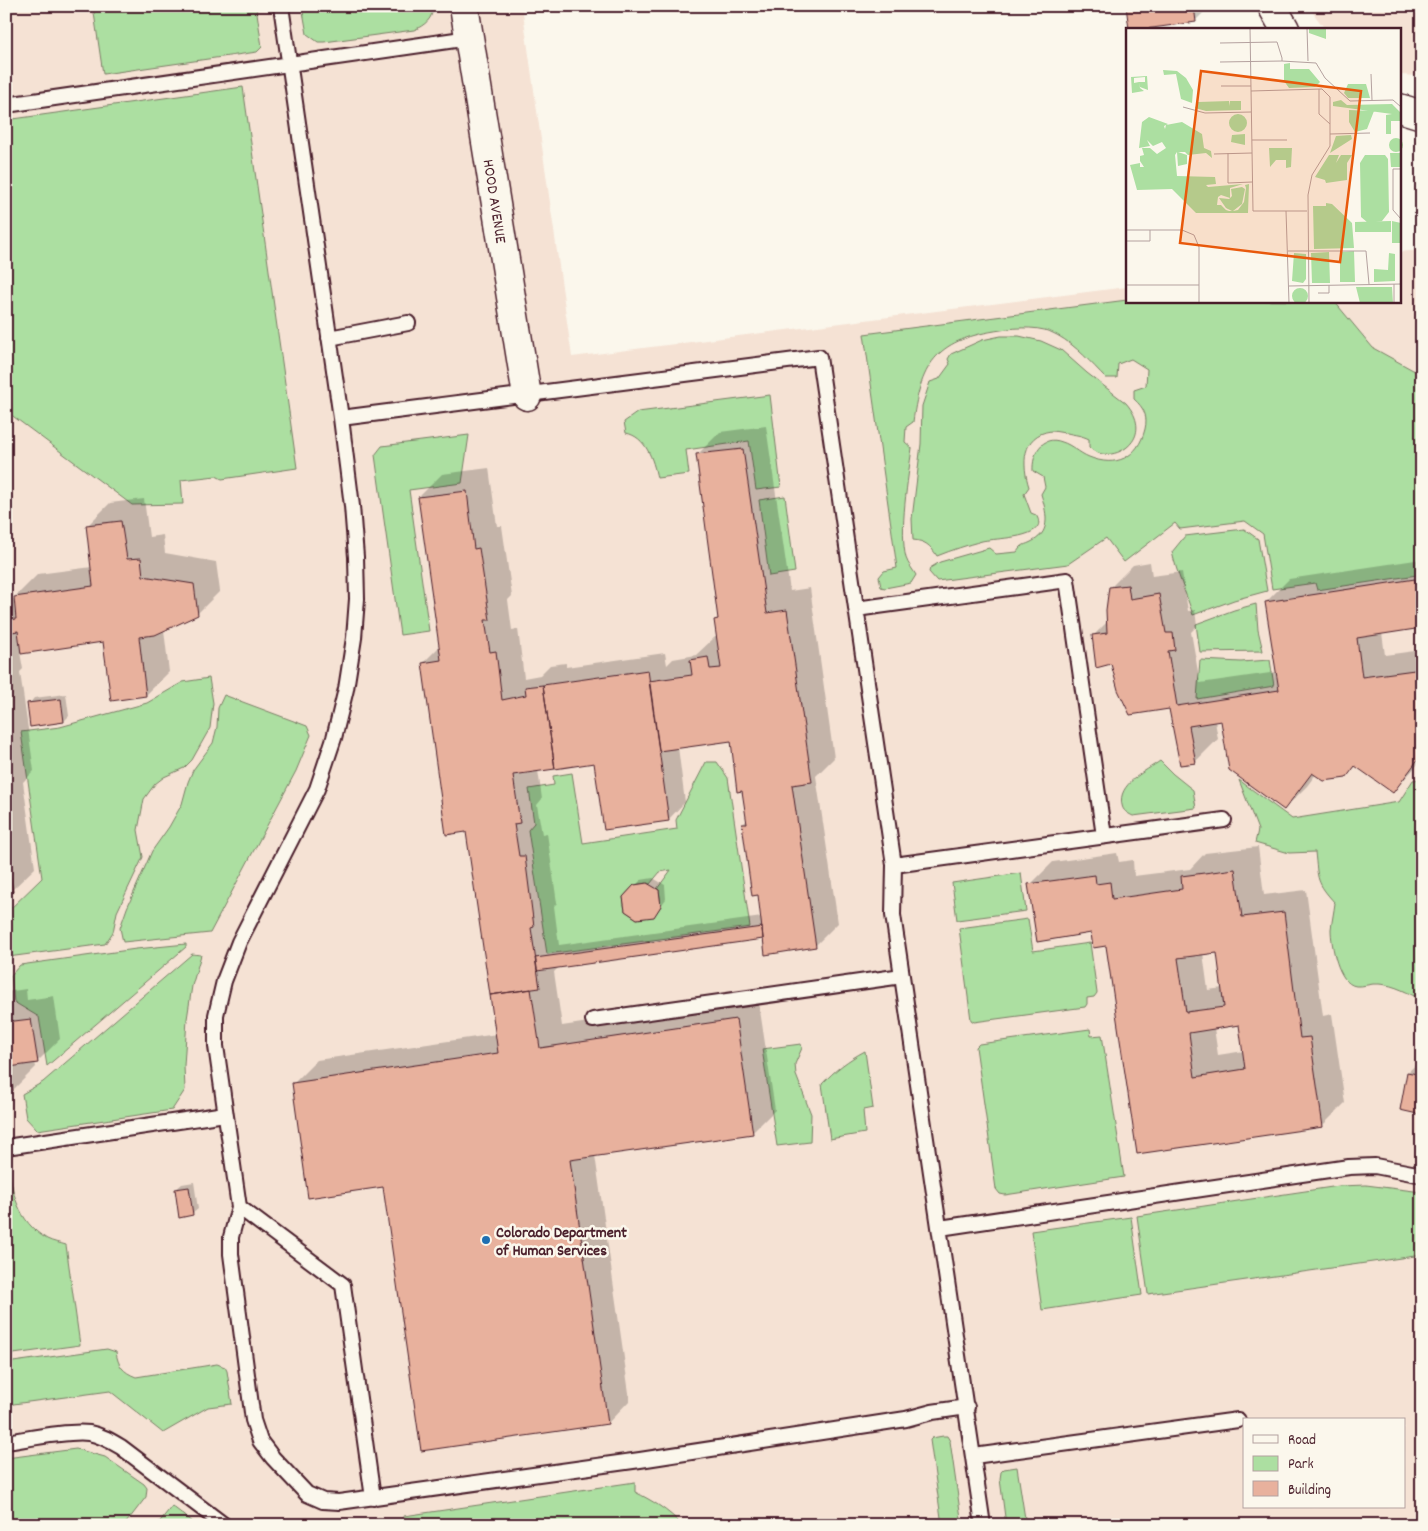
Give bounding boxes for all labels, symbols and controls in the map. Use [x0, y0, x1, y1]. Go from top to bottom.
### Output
inset map [1126, 28, 1400, 302]
street label: HOOD AVENUE [476, 158, 512, 246]
place label: Colorado Department of Human Services [496, 1222, 627, 1263]
marker: Colorado Department of Human Services [480, 1234, 492, 1246]
legend [1243, 1418, 1406, 1508]
text: Road [1288, 1430, 1316, 1452]
text: Park [1288, 1454, 1314, 1476]
text: Building [1288, 1480, 1331, 1502]

